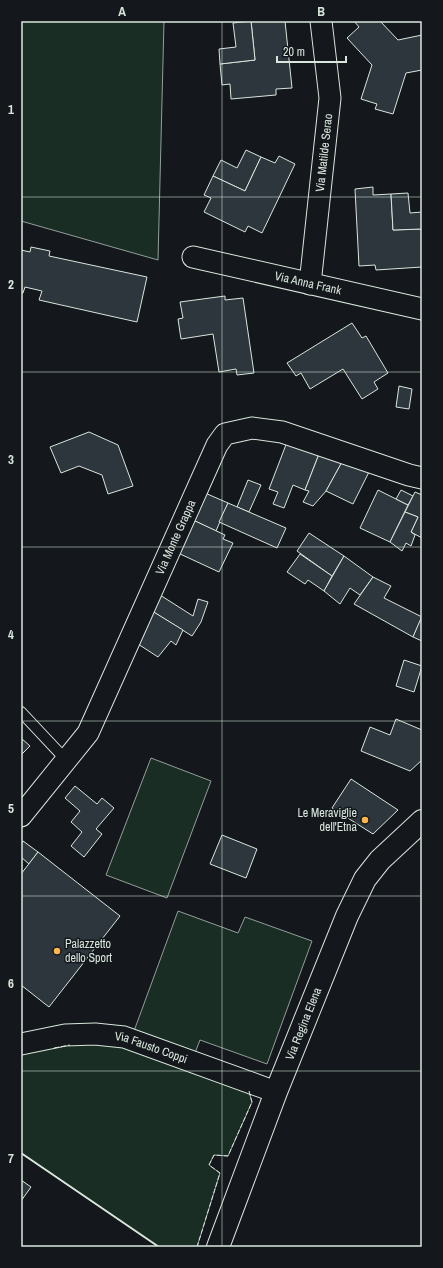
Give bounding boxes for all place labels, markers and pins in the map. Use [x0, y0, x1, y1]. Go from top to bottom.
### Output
place label: Le Meraviglie dell'Etna [297, 805, 358, 835]
marker: Le Meraviglie dell'Etna [360, 815, 370, 825]
place label: Palazzetto dello Sport [65, 936, 112, 966]
marker: Palazzetto dello Sport [52, 946, 62, 956]

